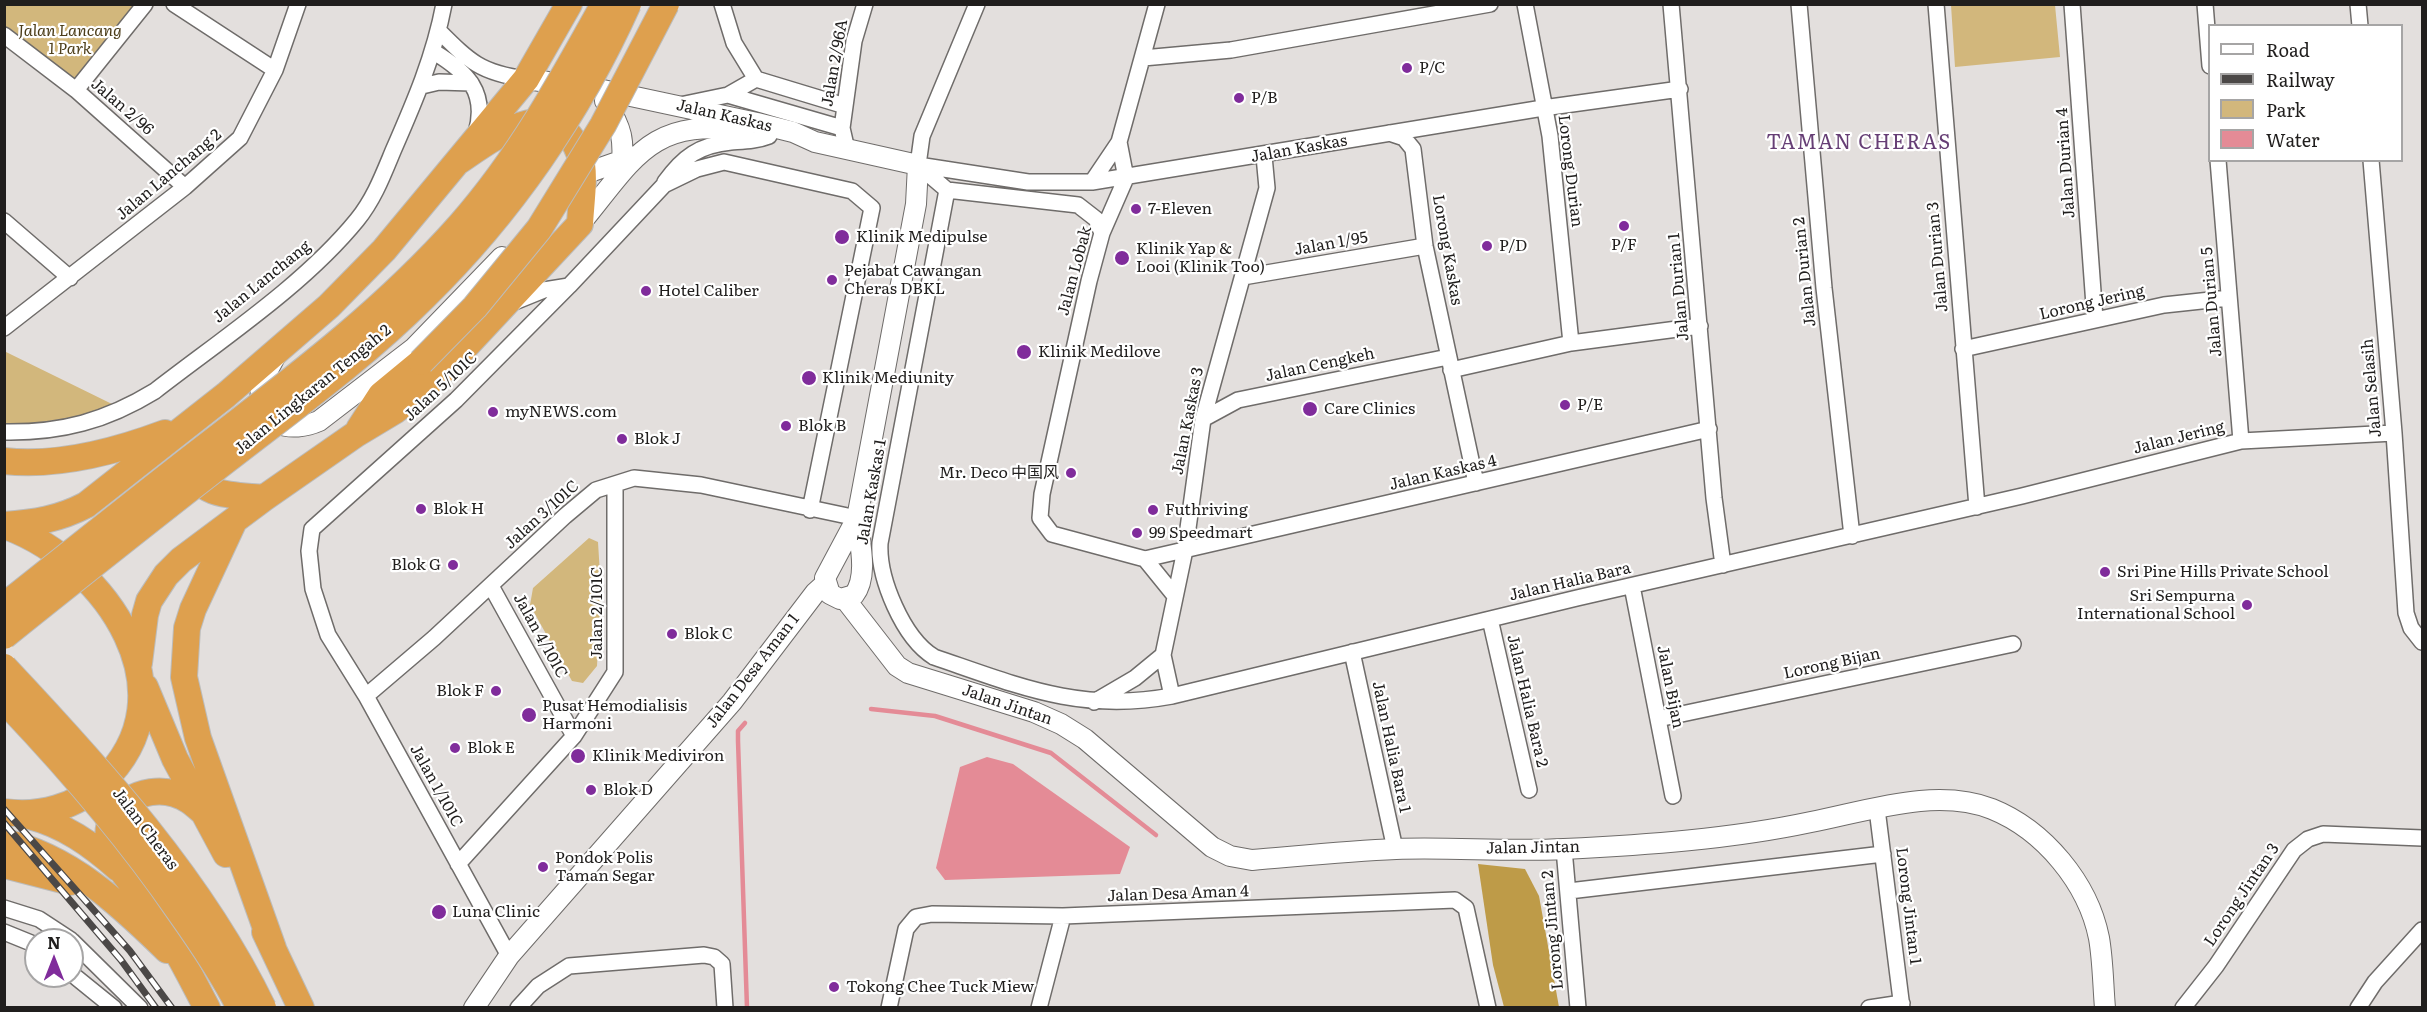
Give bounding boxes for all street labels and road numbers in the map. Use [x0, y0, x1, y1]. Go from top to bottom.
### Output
street label: Jalan 2/96A [818, 18, 852, 108]
street label: Jalan 2/96 [87, 75, 157, 139]
street label: Jalan Kaskas [674, 96, 774, 136]
street label: Jalan Durian 4 [2053, 107, 2079, 219]
street label: Lorong Durian [1554, 114, 1586, 228]
street label: Jalan Lanchang 2 [112, 125, 226, 225]
street label: Jalan Kaskas [1249, 131, 1349, 167]
street label: Lorong Kaskas [1428, 193, 1466, 307]
street label: Jalan Durian 3 [1924, 201, 1952, 313]
street label: Jalan Durian 2 [1790, 216, 1820, 328]
street label: Jalan Lobak [1054, 224, 1096, 318]
street label: Jalan 1/95 [1293, 228, 1369, 260]
street label: Jalan Durian 1 [1665, 232, 1693, 342]
street label: Jalan Lanchang [209, 237, 315, 327]
street label: Jalan Durian 5 [2198, 246, 2226, 358]
street label: Lorong Jering [2037, 282, 2147, 324]
street label: Jalan Lingkaran Tengah 2 [231, 321, 395, 459]
street label: Jalan Selasih [2358, 338, 2386, 438]
street label: Jalan Cengkeh [1264, 344, 1376, 386]
street label: Jalan 5/101C [400, 348, 482, 426]
street label: Jalan Kaskas 3 [1168, 366, 1208, 476]
street label: Jalan Jering [2131, 417, 2227, 459]
street label: Jalan Kaskas 1 [853, 438, 891, 546]
street label: Jalan Kaskas 4 [1387, 451, 1499, 495]
street label: Jalan 3/101C [501, 477, 583, 553]
street label: Jalan Halia Bara [1507, 559, 1633, 605]
street label: Jalan 2/101C [587, 567, 607, 659]
street label: Jalan 4/101C [509, 590, 571, 682]
street label: Jalan Desa Aman 1 [702, 610, 804, 732]
street label: Jalan Halia Bara 2 [1502, 633, 1552, 769]
street label: Jalan Bijan [1653, 644, 1687, 730]
street label: Lorong Bijan [1782, 644, 1882, 684]
street label: Jalan Halia Bara 1 [1368, 679, 1414, 815]
street label: Jalan Jintan [959, 681, 1055, 729]
street label: Jalan 1/101C [405, 741, 467, 831]
street label: Jalan Cheras [108, 784, 182, 874]
street label: Jalan Jintan [1486, 838, 1580, 858]
street label: Lorong Jintan 3 [2200, 840, 2284, 950]
street label: Lorong Jintan 1 [1891, 846, 1925, 966]
street label: Lorong Jintan 2 [1538, 870, 1568, 990]
street label: Jalan Desa Aman 4 [1107, 882, 1249, 906]

